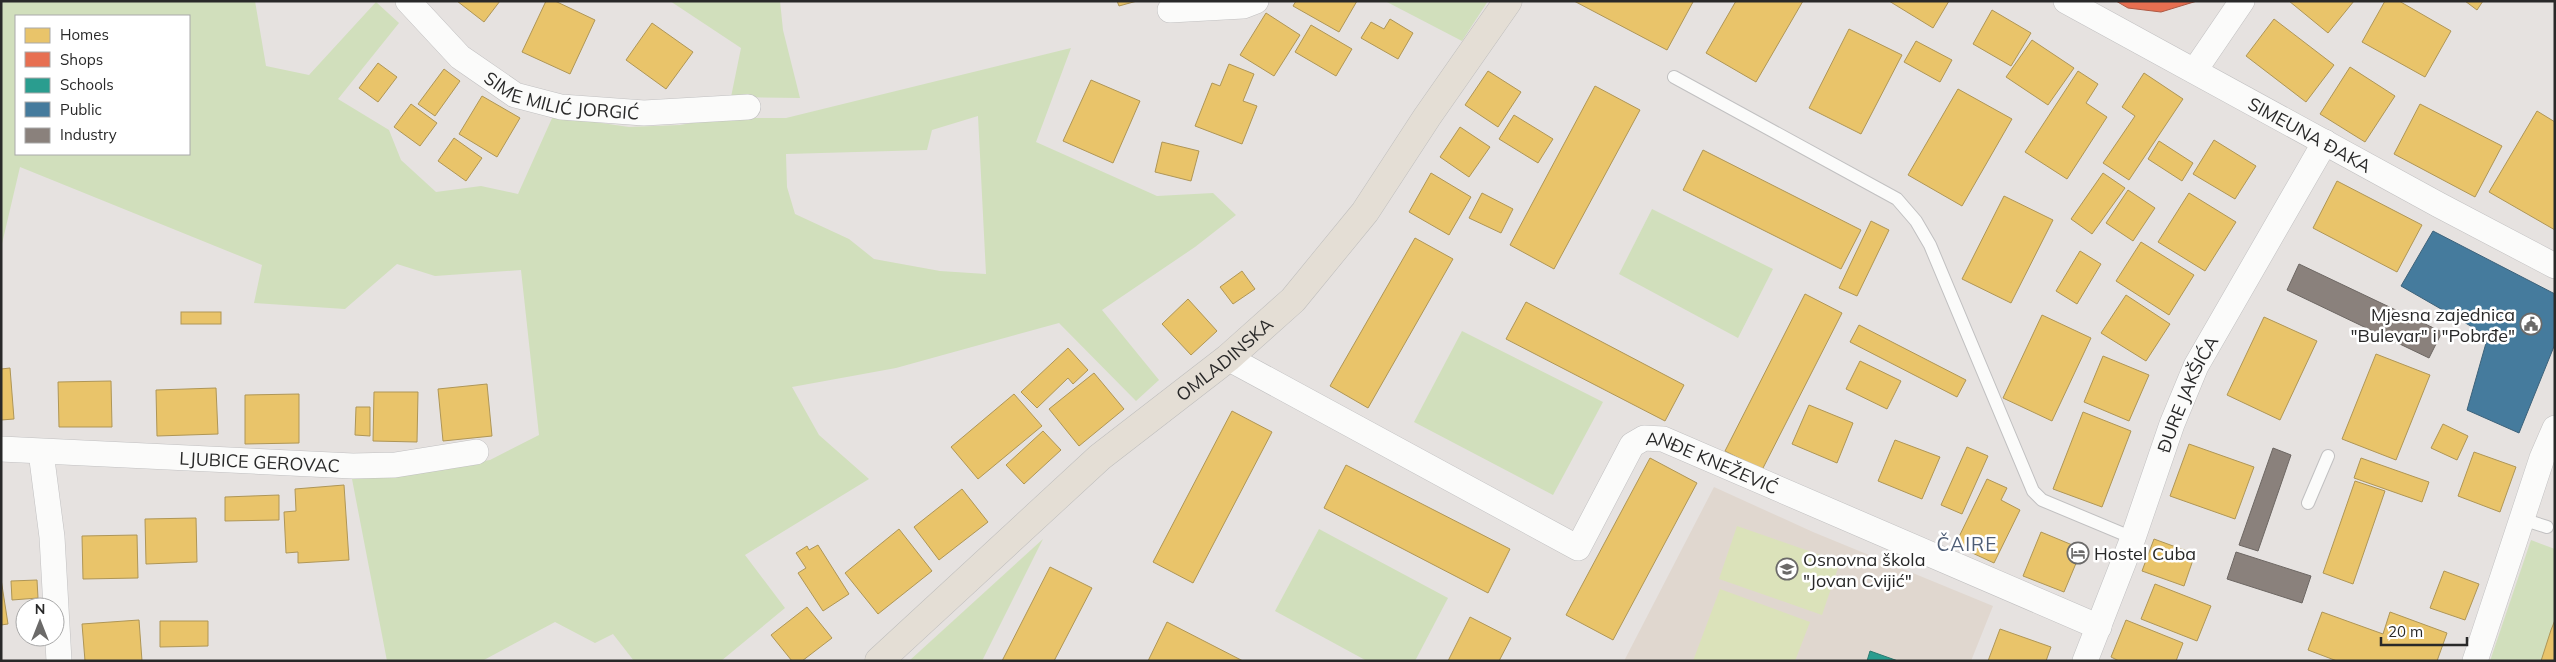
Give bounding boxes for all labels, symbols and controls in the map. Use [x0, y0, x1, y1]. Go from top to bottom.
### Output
legend [15, 15, 190, 155]
text: Homes [60, 25, 109, 44]
text: Shops [60, 50, 103, 69]
street label: SIME MILIĆ JORGIĆ [480, 66, 640, 124]
text: Schools [60, 75, 114, 94]
street label: SIMEUNA ĐAKA [2244, 91, 2376, 177]
text: Public [60, 100, 102, 119]
text: Industry [60, 125, 117, 144]
place label: Mjesna zajednica "Bulevar" i "Pobrđe" [2350, 303, 2515, 347]
street label: OMLADINSKA [1171, 312, 1277, 406]
public building icon: Mjesna zajednica "Bulevar" i "Pobrđe" [2519, 312, 2543, 336]
street label: ĐURE JAKŠIĆA [2152, 331, 2223, 455]
street label: ANĐE KNEŽEVIĆ [1645, 427, 1782, 499]
street label: LJUBICE GEROVAC [179, 446, 341, 477]
district label: ČAIRE [1937, 532, 1997, 556]
hotel icon: Hostel Cuba [2066, 541, 2090, 565]
place label: Hostel Cuba [2094, 542, 2196, 565]
place label: Osnovna škola "Jovan Cvijić" [1803, 548, 1925, 592]
school or university icon: Osnovna škola "Jovan Cvijić" [1775, 557, 1799, 581]
north arrow [15, 597, 65, 647]
text: N [35, 600, 45, 618]
scale bar [2381, 614, 2467, 646]
text: 20 m [2388, 622, 2423, 641]

